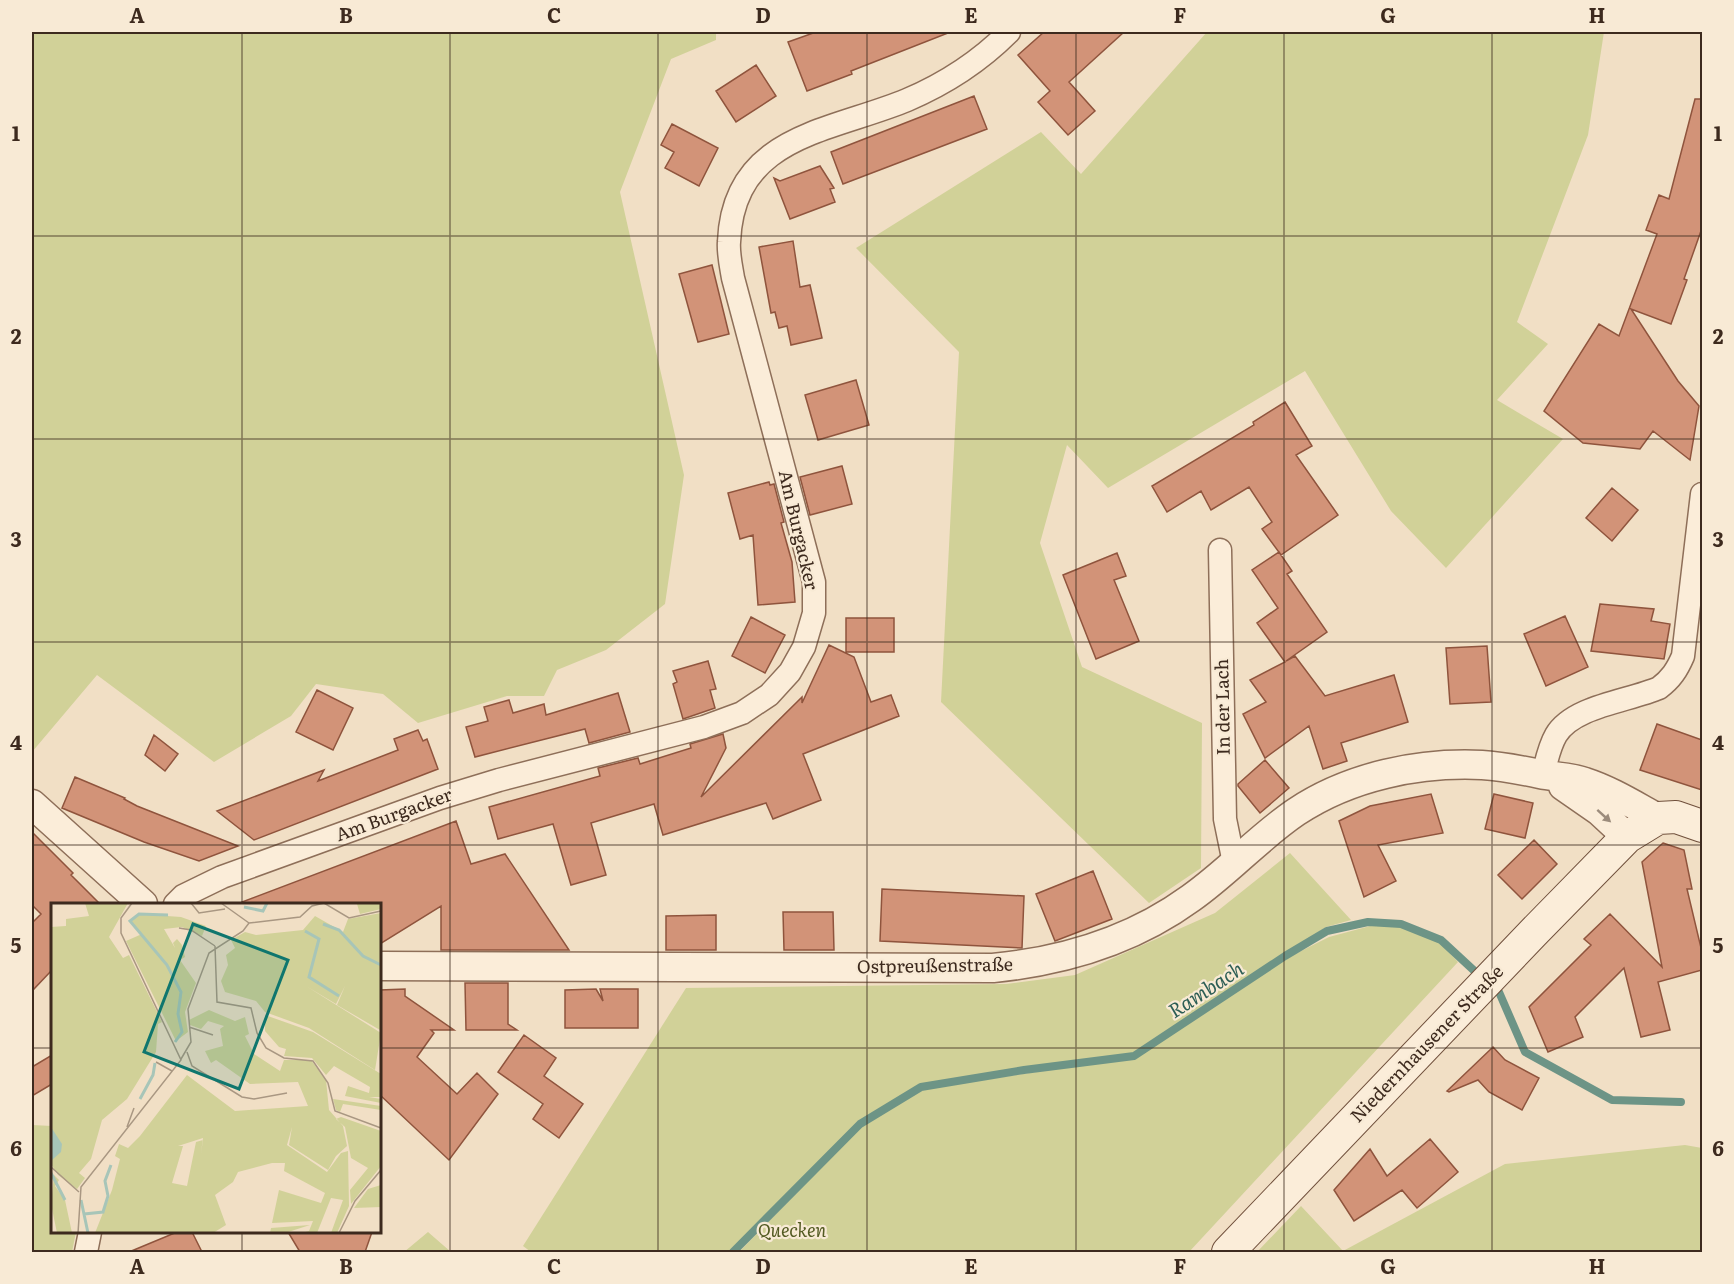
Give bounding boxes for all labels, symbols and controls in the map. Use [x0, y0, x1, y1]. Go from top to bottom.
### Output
text: A [129, 0, 145, 29]
text: B [339, 0, 353, 29]
text: C [547, 0, 561, 29]
text: D [755, 0, 771, 29]
text: E [964, 0, 978, 29]
text: F [1174, 0, 1187, 29]
text: G [1380, 0, 1396, 29]
text: H [1589, 0, 1605, 29]
text: 1 [12, 117, 20, 147]
text: 1 [1714, 117, 1722, 147]
text: 2 [11, 320, 22, 350]
text: 2 [1713, 320, 1724, 350]
street label: Am Burgacker [773, 467, 827, 593]
text: 3 [10, 523, 22, 553]
text: 3 [1712, 523, 1724, 553]
street label: In der Lach [1207, 658, 1236, 756]
text: 4 [10, 726, 22, 756]
text: 4 [1712, 726, 1724, 756]
street label: Am Burgacker [331, 780, 456, 847]
one-way arrow [1597, 808, 1611, 822]
inset map [51, 903, 381, 1233]
text: 5 [11, 929, 22, 959]
text: 5 [1713, 929, 1724, 959]
street label: Ostpreußenstraße [857, 950, 1013, 979]
water label: Rambach [1161, 952, 1249, 1024]
street label: Niedernhausener Straße [1343, 958, 1509, 1128]
text: 6 [10, 1132, 22, 1162]
text: 6 [1712, 1132, 1724, 1162]
park label: Quecken [758, 1216, 827, 1243]
text: A [129, 1250, 145, 1280]
text: B [339, 1250, 353, 1280]
text: C [547, 1250, 561, 1280]
text: D [755, 1250, 771, 1280]
text: E [964, 1250, 978, 1280]
text: F [1174, 1250, 1187, 1280]
text: G [1380, 1250, 1396, 1280]
text: H [1589, 1250, 1605, 1280]

